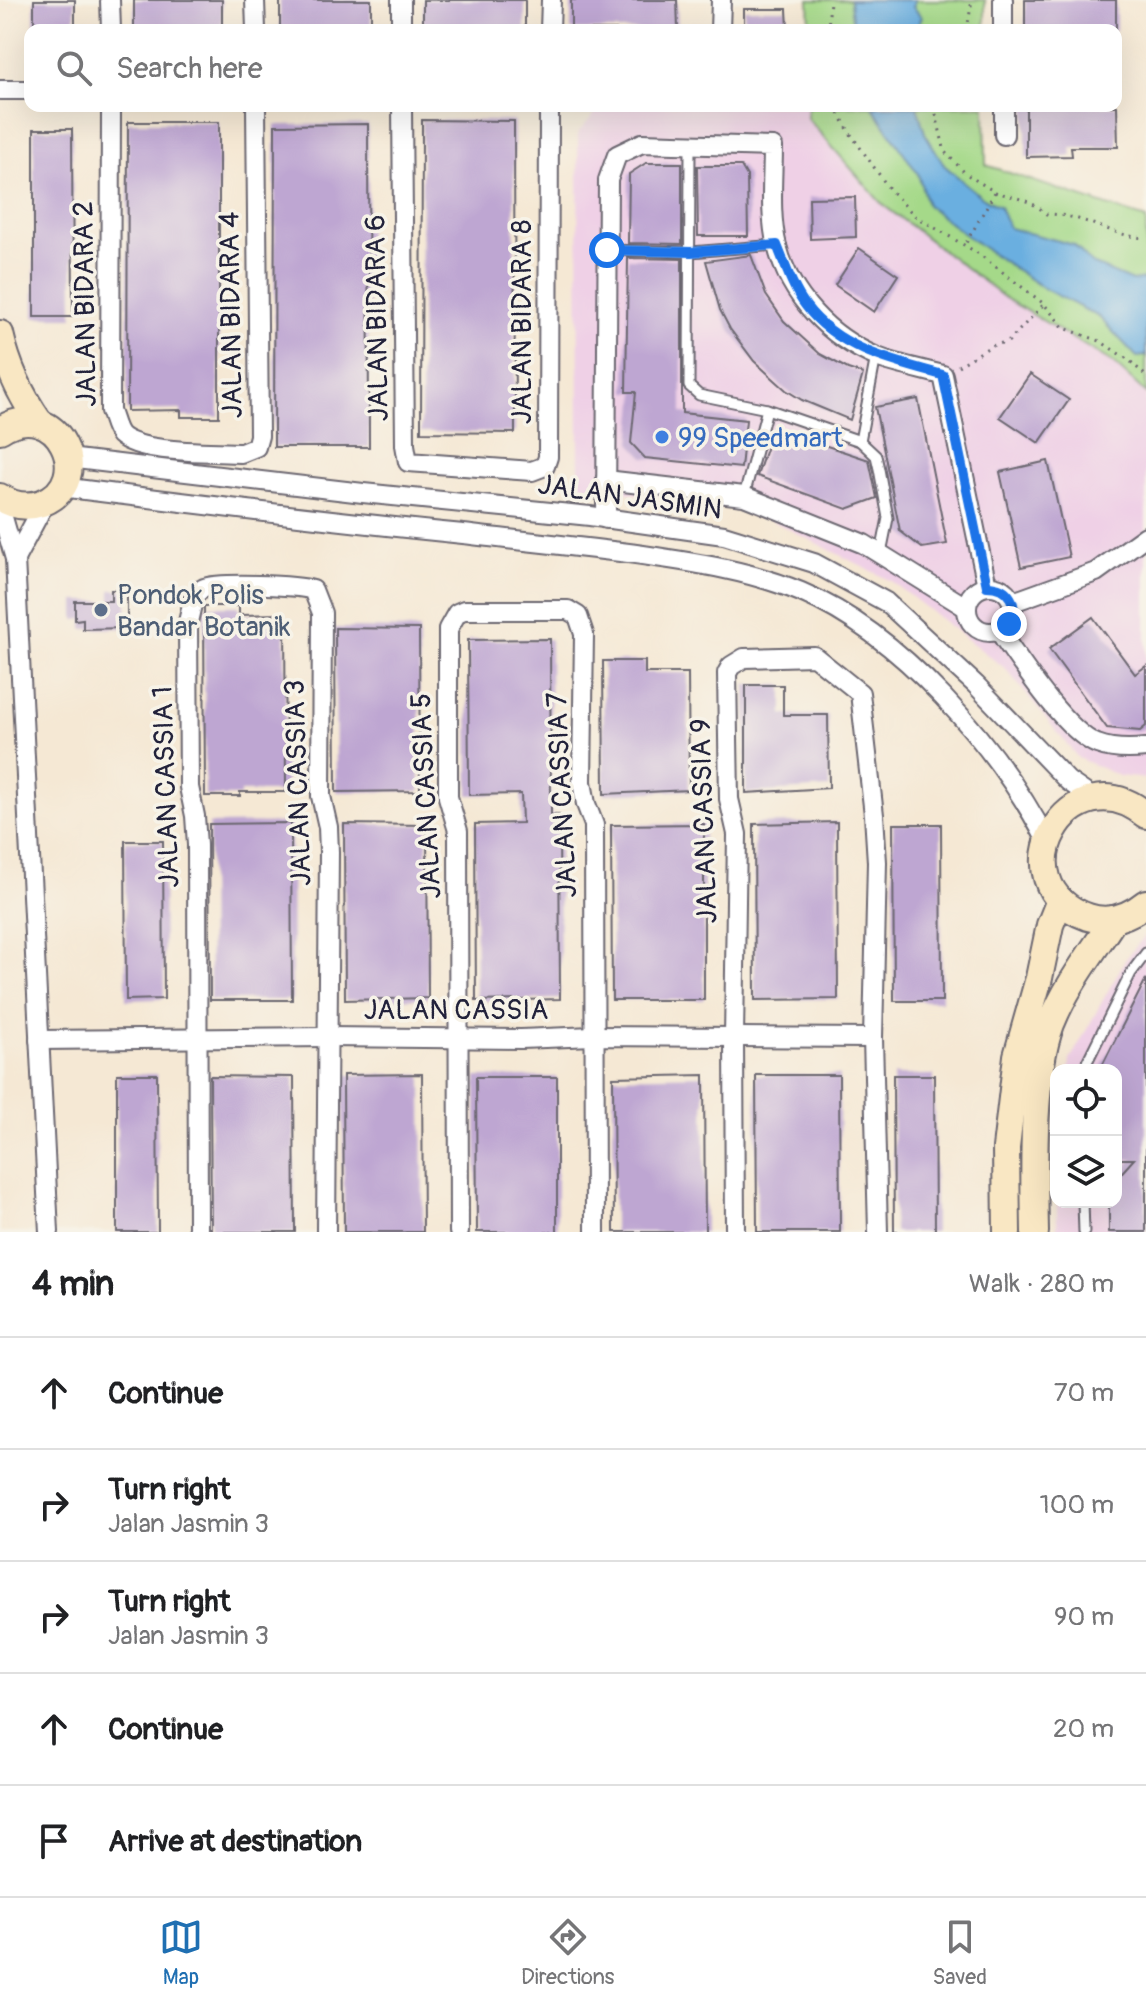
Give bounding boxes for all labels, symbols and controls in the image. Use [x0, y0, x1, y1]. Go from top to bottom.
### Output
search box [24, 24, 1122, 112]
icon: search [52, 46, 96, 90]
text: Search here [116, 50, 263, 87]
street label: JALAN BIDARA 2 [66, 201, 105, 407]
street label: JALAN BIDARA 4 [212, 211, 251, 419]
street label: JALAN BIDARA 6 [358, 214, 397, 422]
street label: JALAN BIDARA 8 [505, 220, 540, 424]
route start [589, 232, 625, 268]
place label: 99 Speedmart [678, 421, 844, 456]
marker: 99 Speedmart [653, 428, 671, 446]
street label: JALAN JASMIN [536, 467, 724, 528]
place label: Pondok Polis Bandar Botanik [117, 578, 291, 645]
marker: Pondok Polis Bandar Botanik [92, 601, 110, 619]
route end [991, 606, 1027, 642]
street label: JALAN CASSIA 3 [277, 679, 320, 887]
street label: JALAN CASSIA 1 [145, 686, 188, 888]
street label: JALAN CASSIA 7 [540, 691, 585, 899]
street label: JALAN CASSIA 5 [404, 692, 449, 900]
street label: JALAN CASSIA 9 [683, 718, 726, 924]
street label: JALAN CASSIA [364, 993, 548, 1028]
map controls [1050, 1064, 1122, 1208]
button: locate [1050, 1064, 1122, 1136]
button: layers [1050, 1136, 1122, 1208]
text: 4 min [32, 1263, 114, 1306]
text: Walk · 280 m [969, 1268, 1114, 1300]
icon: ahead [32, 1371, 76, 1415]
text: Continue [108, 1375, 223, 1412]
text: 70 m [1054, 1377, 1114, 1409]
text: Turn right [108, 1471, 231, 1508]
icon: right [32, 1483, 76, 1527]
text: 100 m [1040, 1489, 1114, 1521]
text: Jalan Jasmin 3 [108, 1508, 269, 1540]
text: Turn right [108, 1583, 231, 1620]
icon: right [32, 1595, 76, 1639]
text: 90 m [1054, 1601, 1114, 1633]
text: Jalan Jasmin 3 [108, 1620, 269, 1652]
icon: ahead [32, 1707, 76, 1751]
text: Continue [108, 1711, 223, 1748]
text: 20 m [1053, 1713, 1114, 1745]
icon: arrive [32, 1819, 76, 1863]
text: Arrive at destination [108, 1823, 362, 1860]
tab: Map [159, 1915, 203, 1991]
tab: Directions [521, 1915, 614, 1991]
tab: Saved [932, 1915, 987, 1991]

